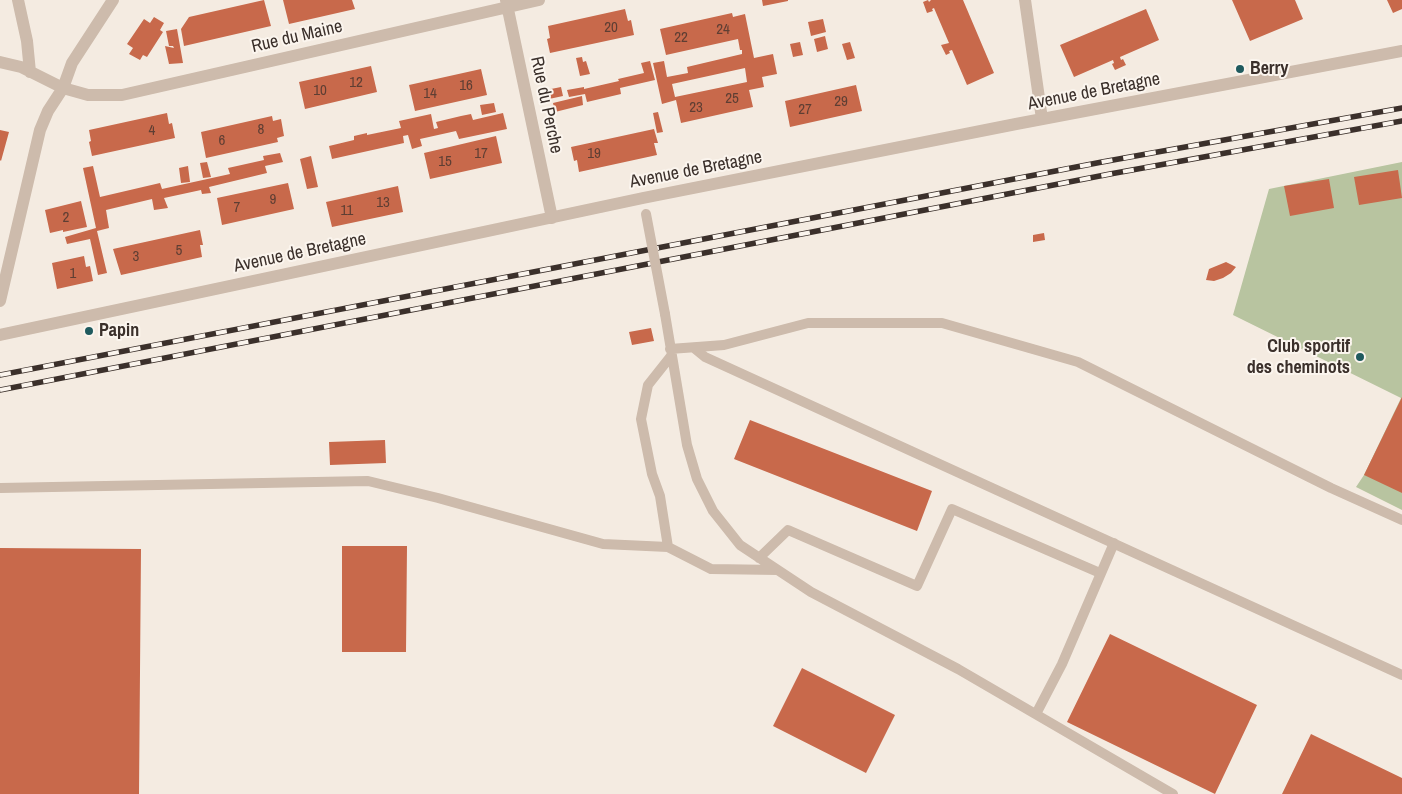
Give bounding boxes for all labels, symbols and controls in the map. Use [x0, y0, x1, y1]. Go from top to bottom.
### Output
street label: Rue du Maine [249, 16, 345, 58]
house number: 20 [604, 19, 618, 37]
house number: 24 [716, 21, 730, 39]
house number: 22 [674, 29, 688, 47]
street label: Rue du Perche [525, 55, 567, 155]
place label: Berry [1250, 58, 1289, 80]
marker: Berry [1234, 63, 1246, 75]
street label: Avenue de Bretagne [1026, 69, 1162, 115]
house number: 12 [349, 74, 363, 92]
house number: 16 [459, 77, 473, 95]
house number: 10 [313, 82, 327, 100]
house number: 14 [423, 85, 437, 103]
house number: 25 [725, 90, 739, 108]
house number: 29 [834, 93, 848, 111]
house number: 23 [689, 99, 703, 117]
house number: 27 [798, 101, 812, 119]
house number: 8 [258, 121, 264, 139]
house number: 4 [149, 122, 155, 140]
house number: 6 [219, 132, 225, 150]
house number: 17 [474, 145, 488, 163]
house number: 19 [587, 145, 601, 163]
street label: Avenue de Bretagne [628, 147, 764, 193]
house number: 15 [438, 153, 452, 171]
house number: 9 [270, 191, 276, 209]
house number: 13 [376, 194, 390, 212]
house number: 7 [234, 199, 240, 217]
house number: 11 [341, 202, 353, 220]
house number: 2 [63, 209, 69, 227]
street label: Avenue de Bretagne [232, 228, 368, 278]
house number: 5 [176, 242, 182, 260]
house number: 3 [133, 248, 139, 266]
house number: 1 [70, 265, 76, 283]
place label: Papin [99, 320, 139, 342]
marker: Papin [83, 325, 95, 337]
place label: Club sportif des cheminots [1247, 336, 1350, 378]
marker: Club sportif des cheminots [1354, 351, 1366, 363]

